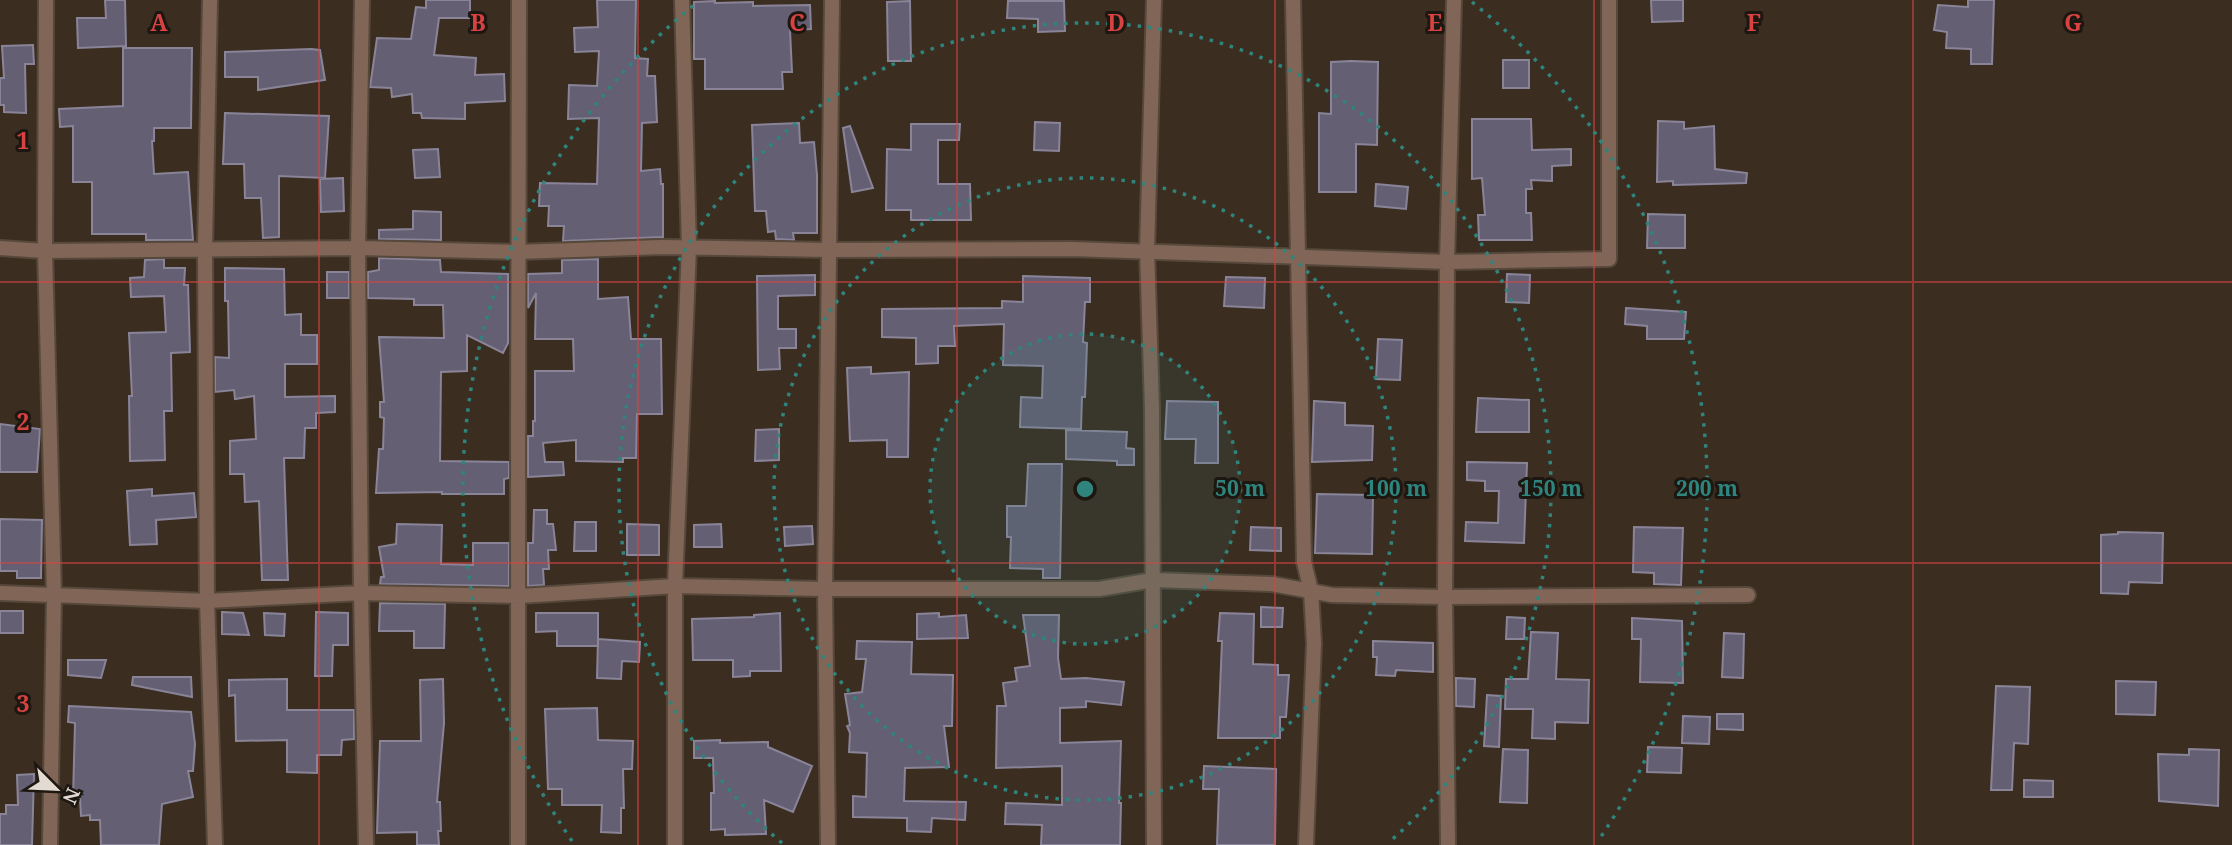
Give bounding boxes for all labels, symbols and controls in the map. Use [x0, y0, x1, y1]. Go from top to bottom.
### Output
text: A [150, 6, 168, 38]
text: B [470, 6, 486, 38]
text: C [789, 6, 805, 38]
text: D [1107, 6, 1125, 38]
text: E [1427, 6, 1443, 38]
text: F [1747, 6, 1761, 38]
text: G [2064, 6, 2082, 38]
text: 1 [17, 124, 30, 156]
text: 2 [17, 405, 30, 437]
text: 50 m [1215, 474, 1265, 502]
text: 100 m [1365, 474, 1427, 502]
text: 150 m [1520, 474, 1582, 502]
text: 200 m [1676, 474, 1738, 502]
centre of rings [1073, 477, 1097, 501]
text: 3 [17, 687, 30, 719]
north arrow [21, 754, 91, 824]
text: N [57, 784, 86, 808]

